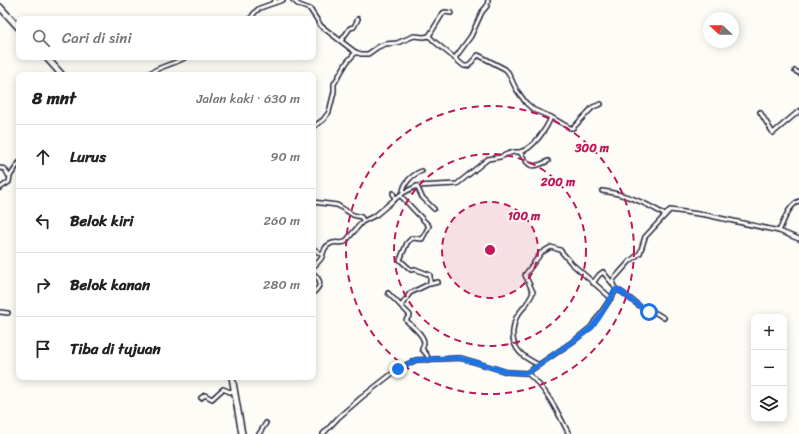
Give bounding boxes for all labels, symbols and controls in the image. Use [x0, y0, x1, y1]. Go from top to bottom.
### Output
north arrow [703, 12, 739, 48]
search box [16, 16, 316, 60]
text: Cari di sini [62, 25, 132, 51]
icon: search [30, 27, 52, 49]
text: 8 mnt [32, 83, 76, 113]
text: Jalan kaki · 630 m [196, 87, 300, 110]
text: 300 m [574, 137, 610, 159]
text: Lurus [70, 144, 106, 170]
text: 90 m [270, 145, 300, 168]
icon: ahead [32, 146, 54, 168]
text: 200 m [540, 171, 576, 193]
text: 100 m [508, 205, 541, 227]
text: Belok kiri [70, 208, 133, 234]
text: 260 m [264, 209, 300, 232]
icon: left [32, 210, 54, 232]
centre of rings [483, 243, 497, 257]
text: Belok kanan [70, 272, 150, 298]
text: 280 m [263, 273, 300, 296]
icon: right [32, 274, 54, 296]
route start [640, 303, 658, 321]
map controls [751, 314, 787, 422]
button: + [751, 314, 787, 350]
text: Tiba di tujuan [70, 336, 161, 362]
icon: arrive [32, 338, 54, 360]
button: − [751, 350, 787, 386]
route end [389, 360, 407, 378]
button: layers [751, 386, 787, 422]

